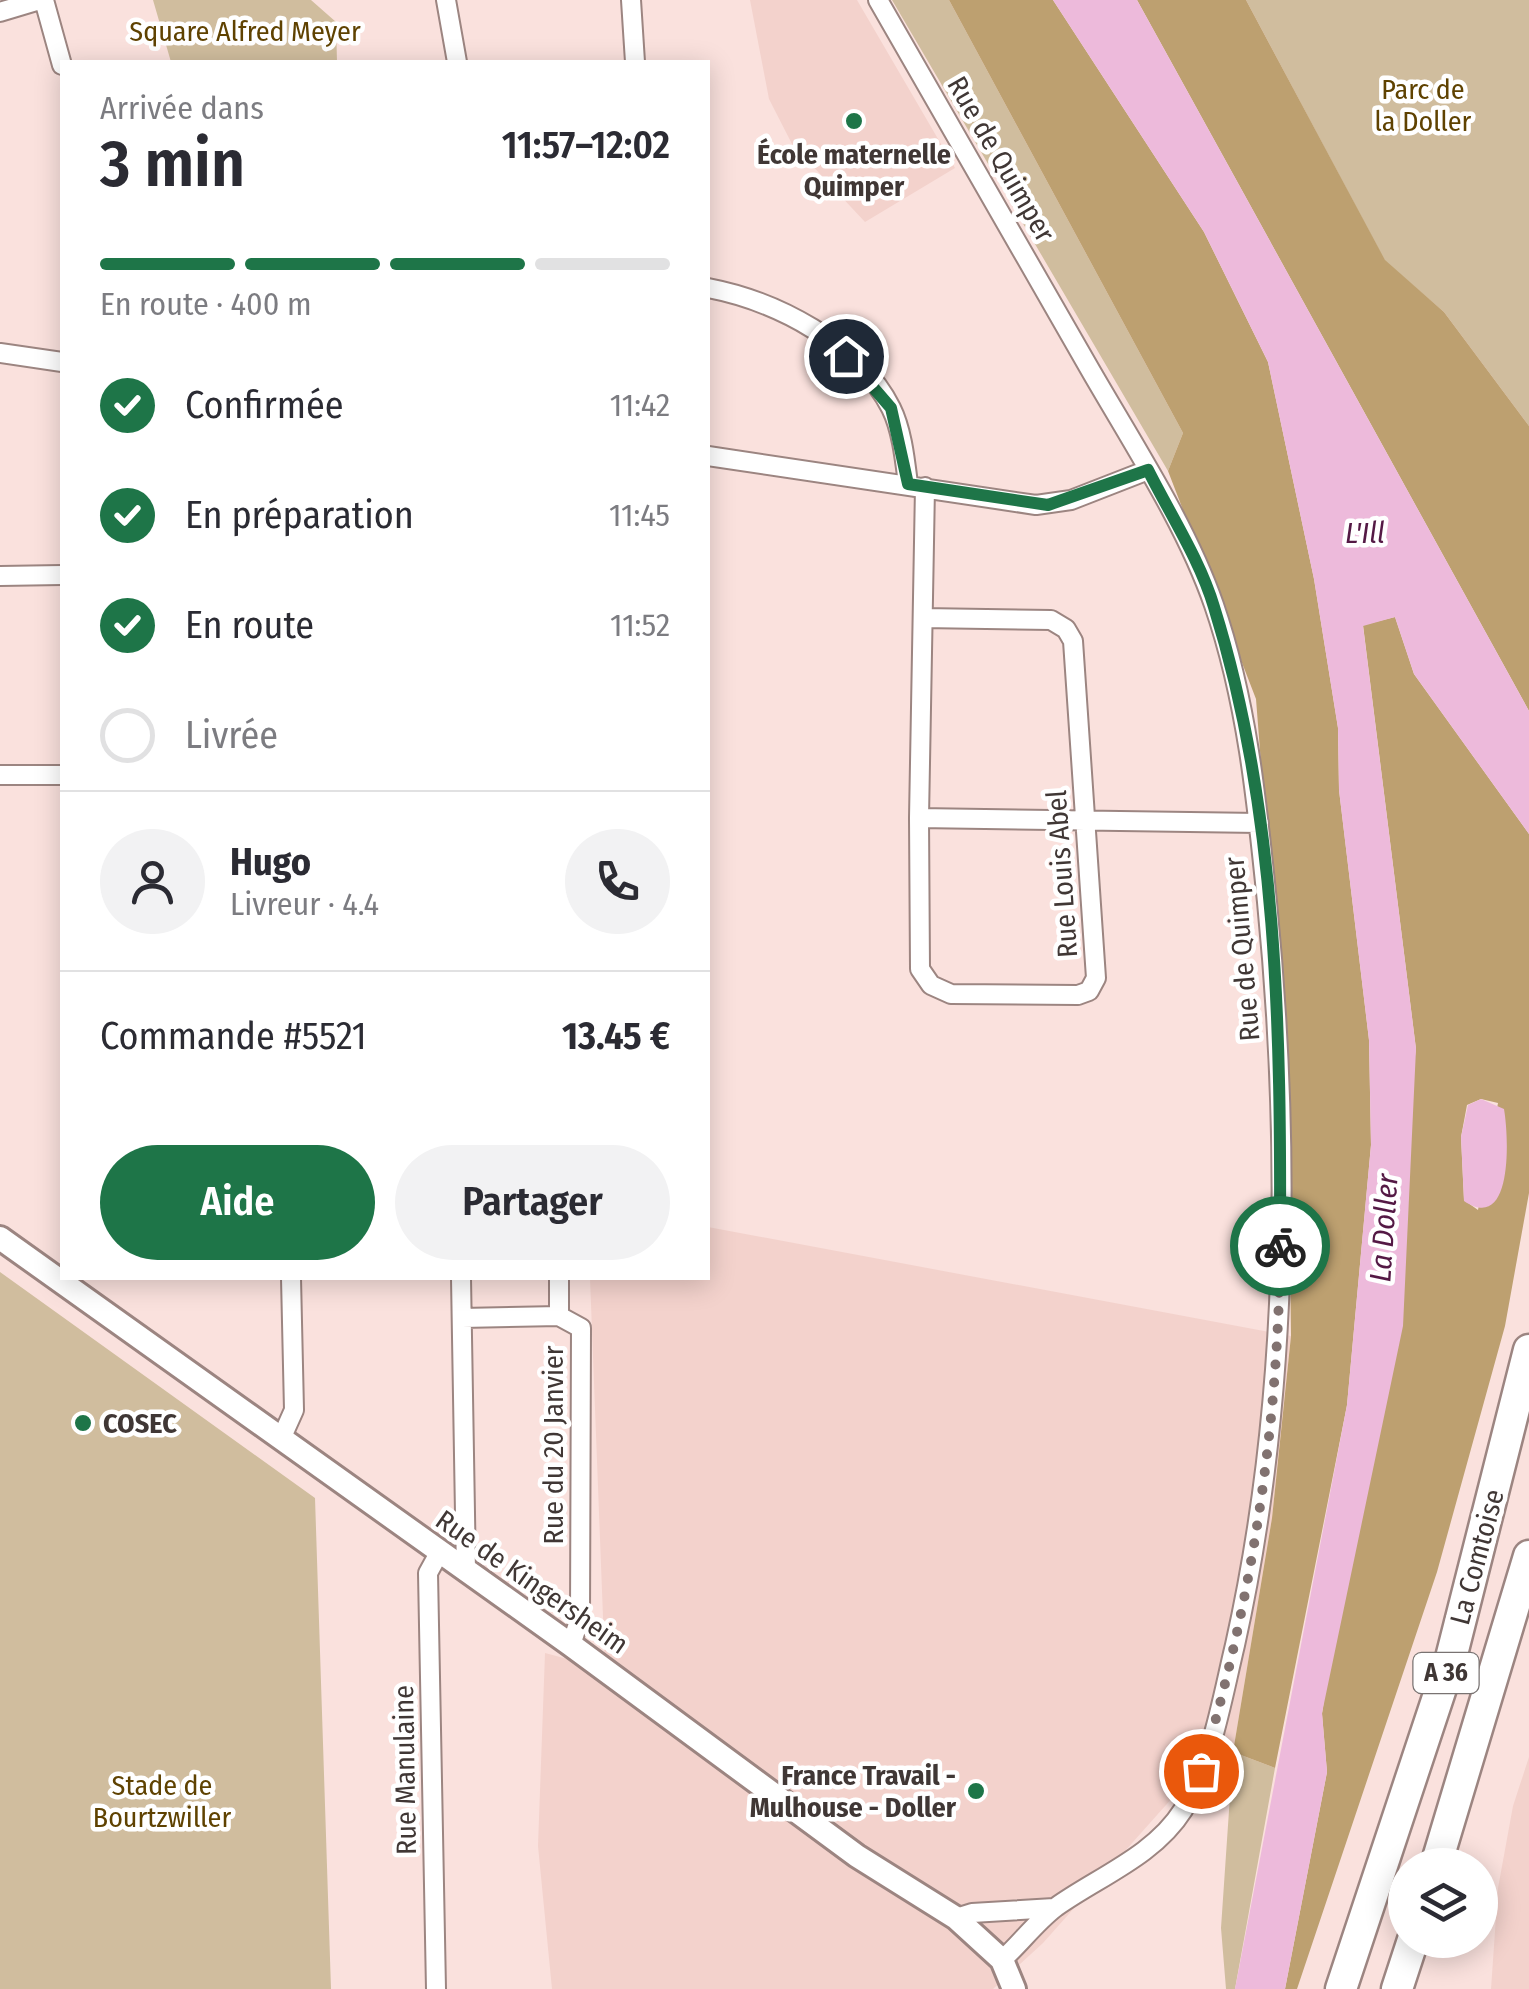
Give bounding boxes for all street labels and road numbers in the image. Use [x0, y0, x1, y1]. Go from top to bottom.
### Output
street label: Rue de Quimper [940, 71, 1062, 248]
street label: Rue Louis Abel [1040, 789, 1084, 959]
street label: Rue de Quimper [1217, 855, 1267, 1043]
street label: Rue du 20 Janvier [537, 1345, 570, 1545]
street label: La Comtoise [1443, 1486, 1511, 1628]
street label: Rue de Kingersheim [429, 1503, 635, 1661]
road number: A 36 [1414, 1653, 1478, 1693]
street label: Rue Manulaine [387, 1685, 423, 1855]

